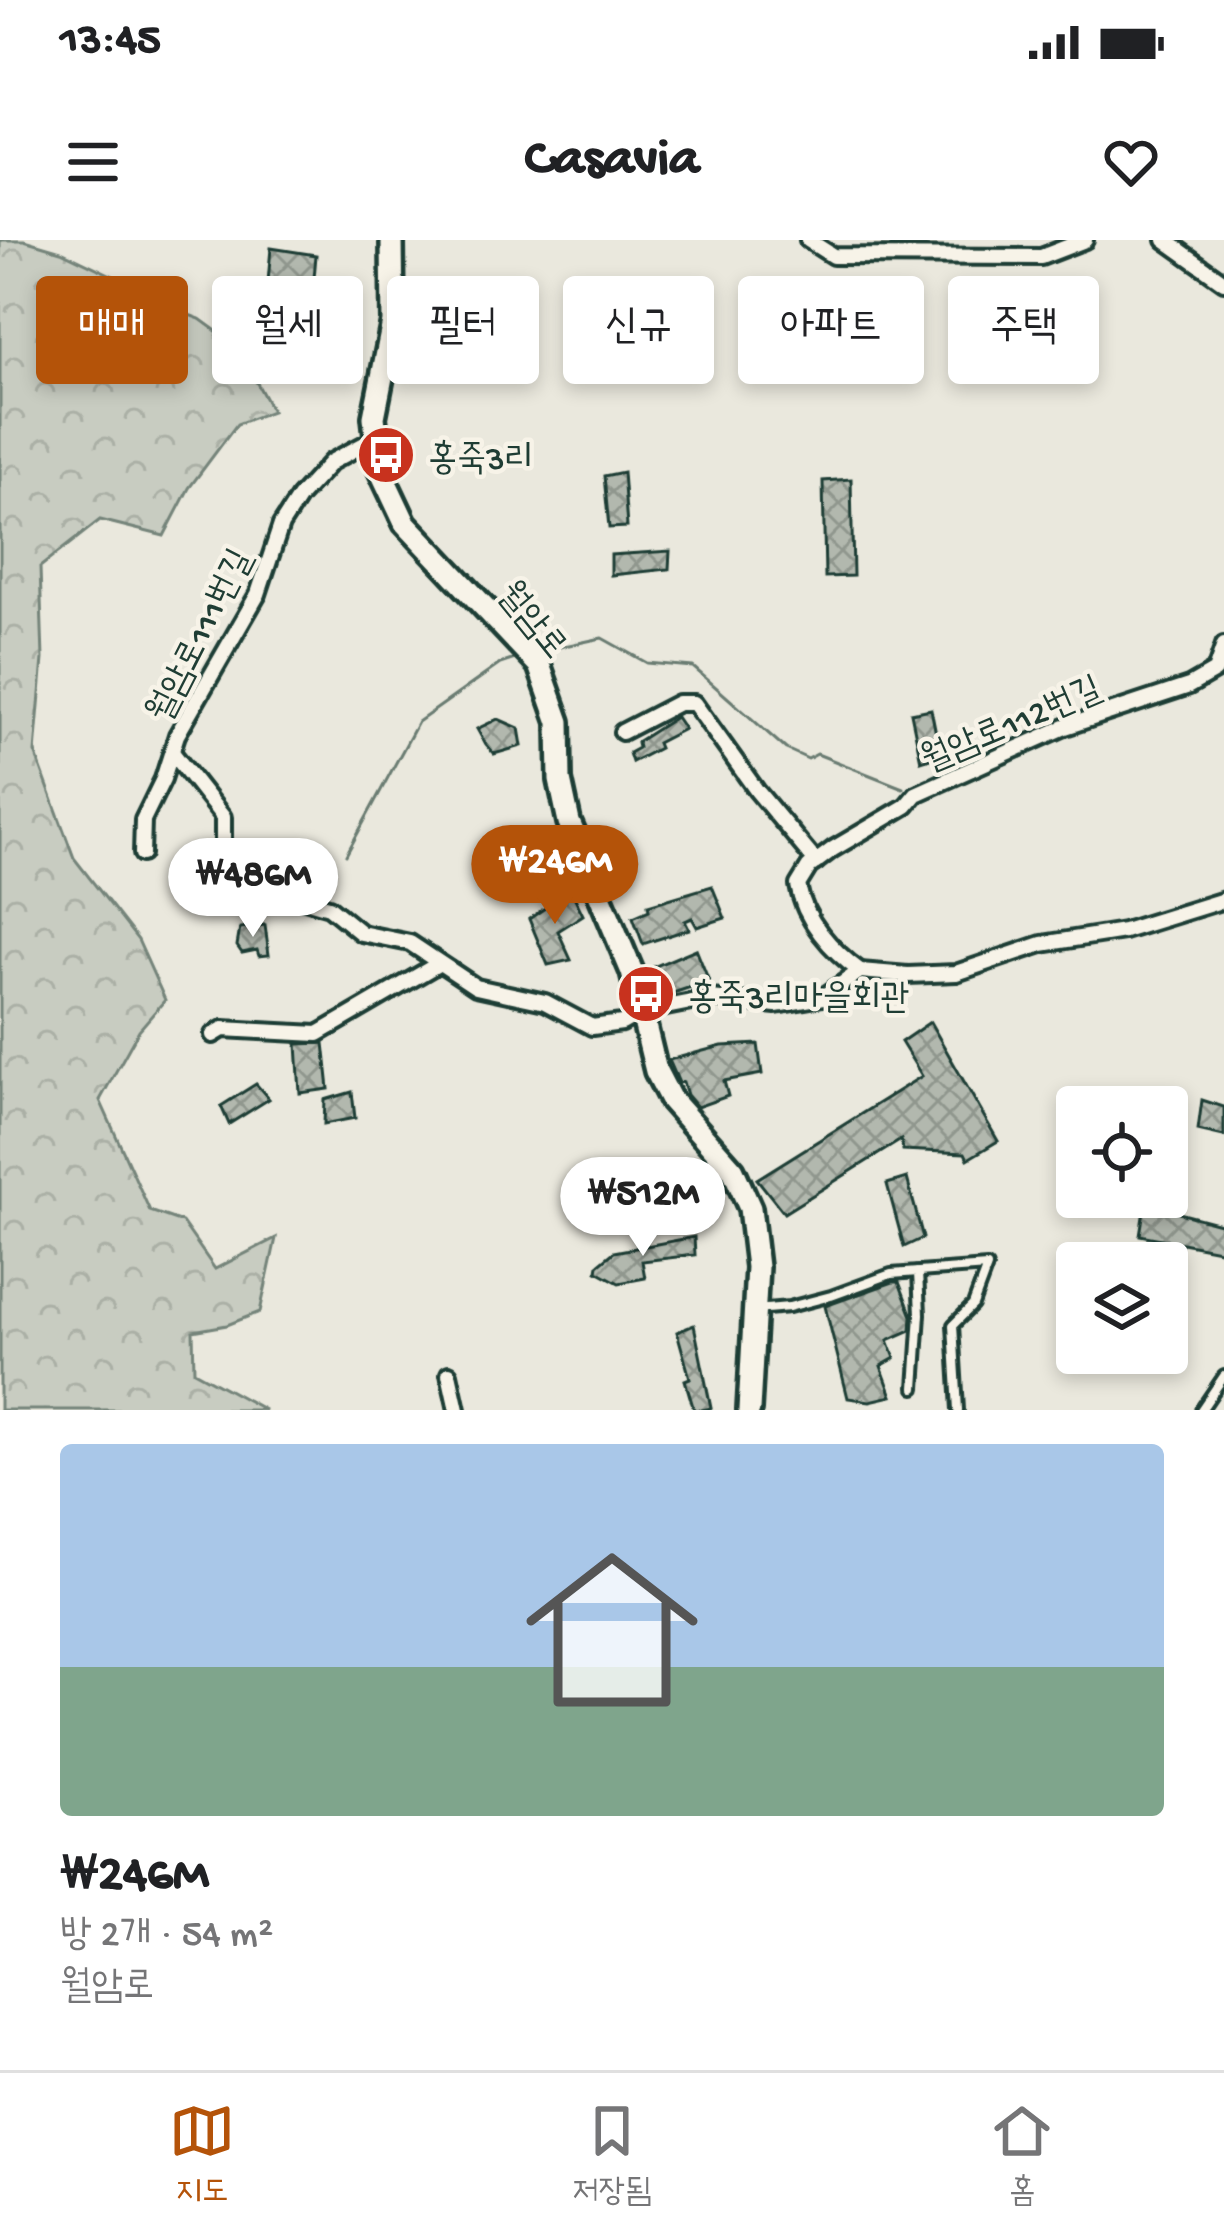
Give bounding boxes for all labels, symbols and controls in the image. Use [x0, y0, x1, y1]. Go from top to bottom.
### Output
text: 13:45 [60, 16, 161, 69]
icon: menu [60, 129, 126, 195]
icon: heart [1098, 129, 1164, 195]
text: Casavia [525, 130, 699, 194]
chip: 매매 [36, 276, 188, 384]
chip: 월세 [212, 276, 363, 384]
chip: 필터 [387, 276, 539, 384]
chip: 신규 [563, 276, 714, 384]
chip: 아파트 [738, 276, 924, 384]
chip: 주택 [948, 276, 1099, 384]
bus stop icon: 홍죽3리 [355, 424, 417, 486]
place label: 홍죽3리 [428, 439, 534, 483]
street label: 월암로111번길 [141, 543, 265, 731]
street label: 월암로 [486, 575, 574, 669]
street label: 월암로112번길 [916, 670, 1109, 784]
pin: ₩246M [471, 825, 639, 927]
pin: ₩486M [169, 838, 337, 940]
text: ₩246M [498, 841, 612, 887]
text: ₩486M [195, 854, 311, 900]
bus stop icon: 홍죽3리마을회관 [615, 963, 677, 1025]
place label: 홍죽3리마을회관 [688, 978, 909, 1022]
map controls [1056, 1086, 1188, 1374]
button: locate [1056, 1086, 1188, 1218]
pin: ₩512M [559, 1157, 727, 1259]
text: ₩512M [587, 1173, 699, 1219]
button: layers [1056, 1242, 1188, 1374]
icon: home [504, 1522, 720, 1738]
text: ₩246M [60, 1848, 208, 1908]
text: 방 2개 · 54 m² [60, 1914, 273, 1960]
text: 월암로 [60, 1966, 154, 2012]
tab: 지도 [169, 2098, 235, 2213]
tab: 저장됨 [572, 2098, 652, 2213]
tab: 홈 [989, 2098, 1055, 2213]

